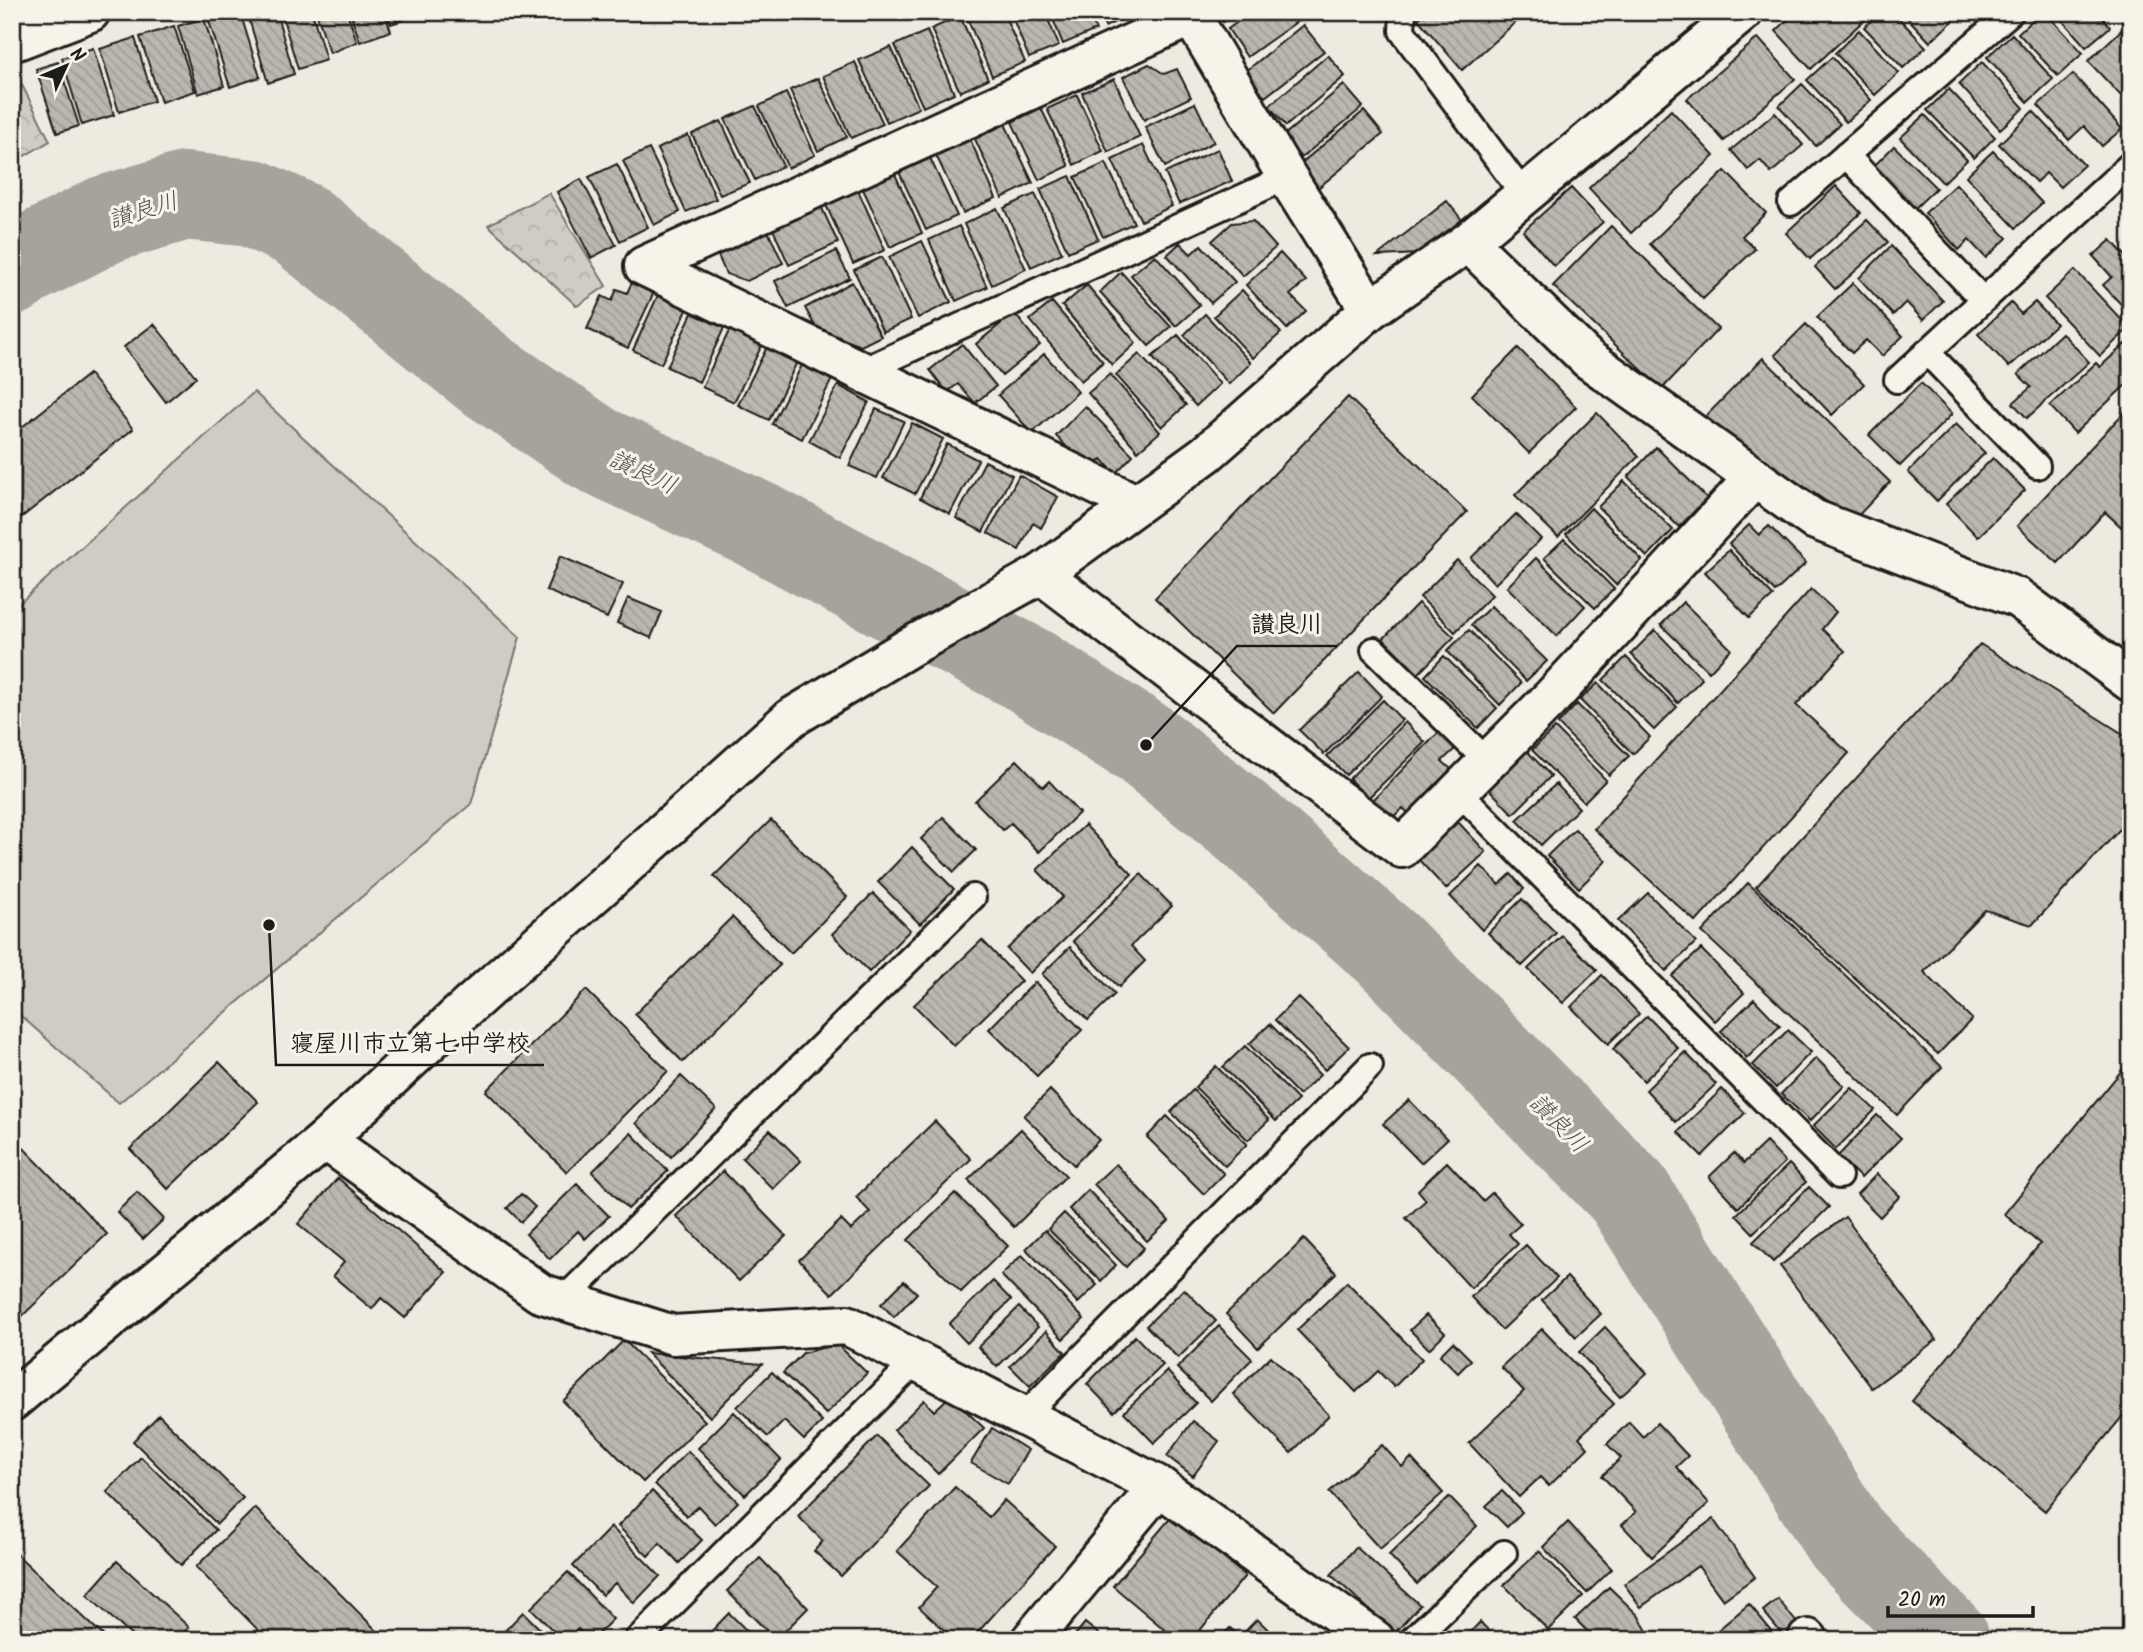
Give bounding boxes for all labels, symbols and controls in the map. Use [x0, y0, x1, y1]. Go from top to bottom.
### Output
north arrow [32, 32, 102, 102]
text: N [62, 41, 92, 70]
water label: 讃良川 [103, 182, 184, 241]
water label: 讃良川 [601, 440, 683, 506]
callout: 讃良川 [1237, 601, 1337, 646]
text: 讃良川 [1251, 606, 1323, 645]
callout: 寝屋川市立第七中学校 [276, 1020, 544, 1065]
text: 寝屋川市立第七中学校 [290, 1025, 530, 1064]
water label: 讃良川 [1519, 1085, 1597, 1163]
scale bar [1888, 1575, 2033, 1619]
text: 20 m [1898, 1584, 1946, 1617]

